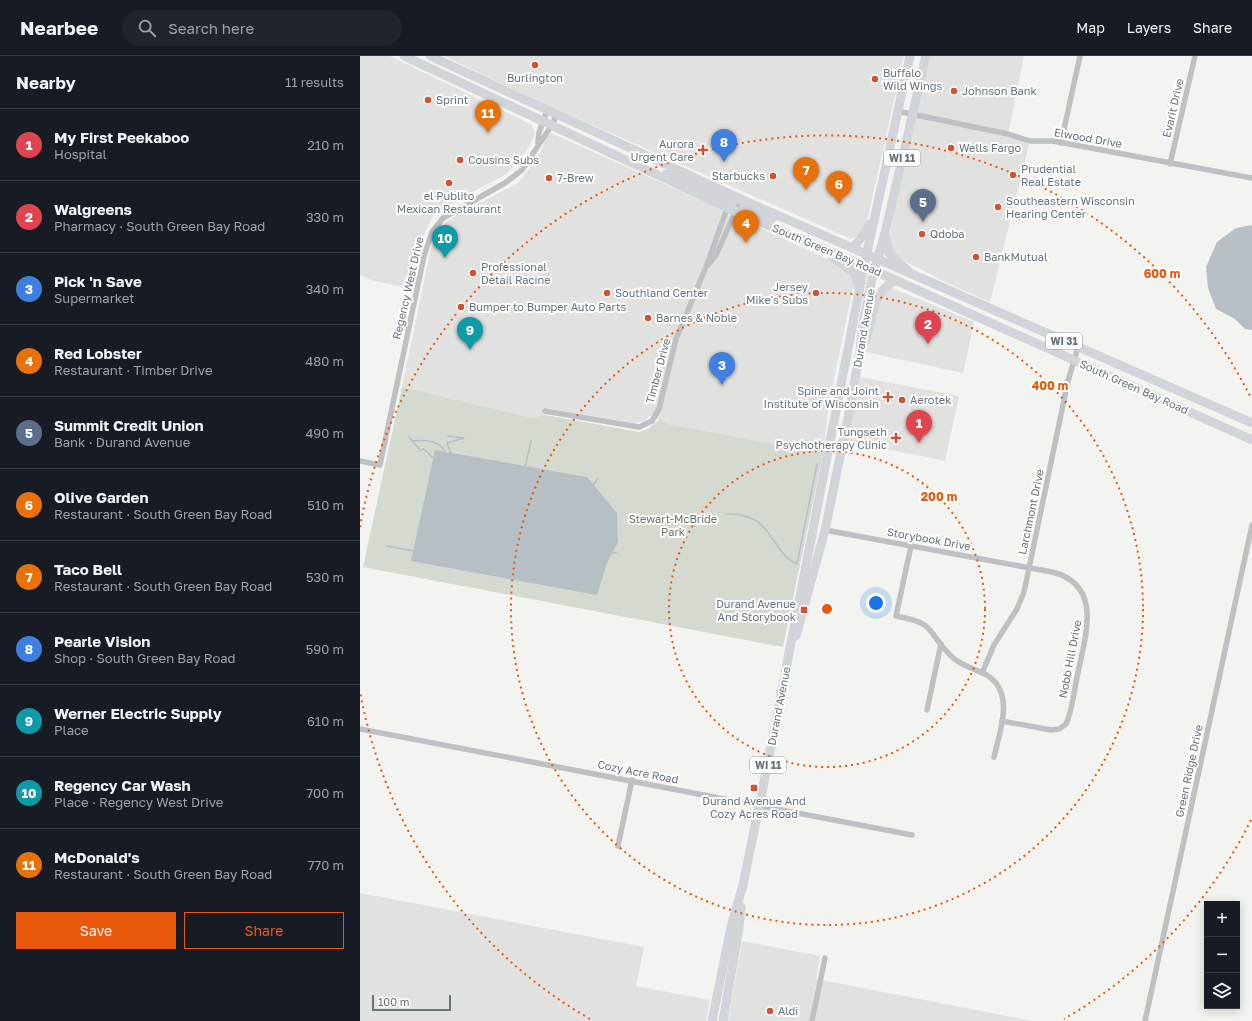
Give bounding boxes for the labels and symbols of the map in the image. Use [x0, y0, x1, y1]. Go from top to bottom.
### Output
marker: Burlington [530, 60, 540, 70]
place label: Buffalo Wild Wings [883, 66, 942, 92]
place label: Burlington [507, 71, 563, 84]
marker: Buffalo Wild Wings [870, 74, 880, 84]
street label: Evarit Drive [1159, 77, 1186, 139]
place label: Johnson Bank [962, 84, 1037, 97]
marker: Johnson Bank [949, 86, 959, 96]
place label: Sprint [436, 93, 468, 106]
marker: Sprint [423, 95, 433, 105]
pin: 11 [475, 100, 501, 133]
street label: Elwood Drive [1053, 125, 1123, 150]
pin: 8 [711, 129, 737, 162]
place label: Aurora Urgent Care [631, 137, 694, 163]
place label: Wells Fargo [959, 141, 1022, 154]
marker: Wells Fargo [946, 143, 956, 153]
marker: Aurora Urgent Care [697, 144, 709, 156]
road number: WI 11 [884, 150, 920, 166]
place label: Cousins Subs [468, 153, 539, 166]
marker: Cousins Subs [455, 155, 465, 165]
pin: 7 [793, 157, 819, 190]
place label: Prudential Real Estate [1021, 162, 1081, 188]
place label: Starbucks [712, 169, 765, 182]
marker: Prudential Real Estate [1008, 170, 1018, 180]
place label: 7-Brew [557, 171, 594, 184]
marker: Starbucks [768, 171, 778, 181]
pin: 6 [826, 171, 852, 204]
marker: 7-Brew [544, 173, 554, 183]
marker: el Publito Mexican Restaurant [444, 178, 454, 188]
place label: el Publito Mexican Restaurant [397, 189, 501, 215]
pin: 5 [910, 189, 936, 222]
place label: Southeastern Wisconsin Hearing Center [1006, 194, 1135, 220]
marker: Southeastern Wisconsin Hearing Center [993, 202, 1003, 212]
pin: 4 [733, 210, 759, 243]
street label: South Green Bay Road [771, 221, 884, 279]
pin: 10 [432, 225, 458, 258]
place label: Qdoba [930, 227, 965, 240]
marker: Qdoba [917, 229, 927, 239]
street label: Regency West Drive [389, 235, 426, 341]
place label: BankMutual [984, 250, 1048, 263]
marker: BankMutual [971, 252, 981, 262]
place label: Professional Detail Racine [481, 260, 551, 286]
text: 600 m [1144, 266, 1180, 281]
marker: Professional Detail Racine [468, 268, 478, 278]
place label: Jersey Mike's Subs [746, 280, 808, 306]
place label: Southland Center [615, 286, 709, 299]
street label: Durand Avenue [850, 287, 877, 368]
marker: Southland Center [602, 288, 612, 298]
marker: Jersey Mike's Subs [811, 288, 821, 298]
place label: Bumper to Bumper Auto Parts [469, 300, 626, 313]
marker: Bumper to Bumper Auto Parts [456, 302, 466, 312]
place label: Barnes & Noble [656, 311, 737, 324]
pin: 2 [915, 311, 941, 344]
marker: Barnes & Noble [643, 313, 653, 323]
pin: 9 [457, 317, 483, 350]
road number: WI 31 [1046, 333, 1082, 349]
street label: Timber Drive [643, 337, 672, 405]
pin: 3 [709, 352, 735, 385]
street label: South Green Bay Road [1078, 357, 1191, 416]
text: 400 m [1032, 378, 1068, 393]
place label: Spine and Joint Institute of Wisconsin [764, 384, 879, 410]
marker: Spine and Joint Institute of Wisconsin [882, 391, 894, 403]
place label: Aerotek [910, 393, 951, 406]
marker: Aerotek [897, 395, 907, 405]
pin: 1 [906, 410, 932, 443]
place label: Tungseth Psychotherapy Clinic [776, 425, 887, 451]
marker: Tungseth Psychotherapy Clinic [890, 432, 902, 444]
street label: Larchmont Drive [1015, 468, 1046, 556]
text: 200 m [921, 489, 957, 504]
park label: Stewart-McBride Park [629, 512, 717, 538]
street label: Storybook Drive [886, 525, 972, 552]
your location [866, 593, 886, 613]
place label: Durand Avenue And Storybook [716, 597, 796, 623]
centre of rings [820, 602, 834, 616]
marker: Durand Avenue And Storybook [799, 605, 809, 615]
street label: Nobb Hill Drive [1056, 619, 1083, 699]
street label: Durand Avenue [765, 665, 793, 746]
street label: Green Ridge Drive [1172, 723, 1205, 818]
street label: Cozy Acre Road [596, 757, 680, 786]
road number: WI 11 [750, 757, 786, 773]
marker: Durand Avenue And Cozy Acres Road [749, 783, 759, 793]
place label: Durand Avenue And Cozy Acres Road [702, 794, 806, 820]
scale bar [372, 993, 451, 1012]
place label: Aldi [778, 1004, 798, 1017]
marker: Aldi [765, 1006, 775, 1016]

